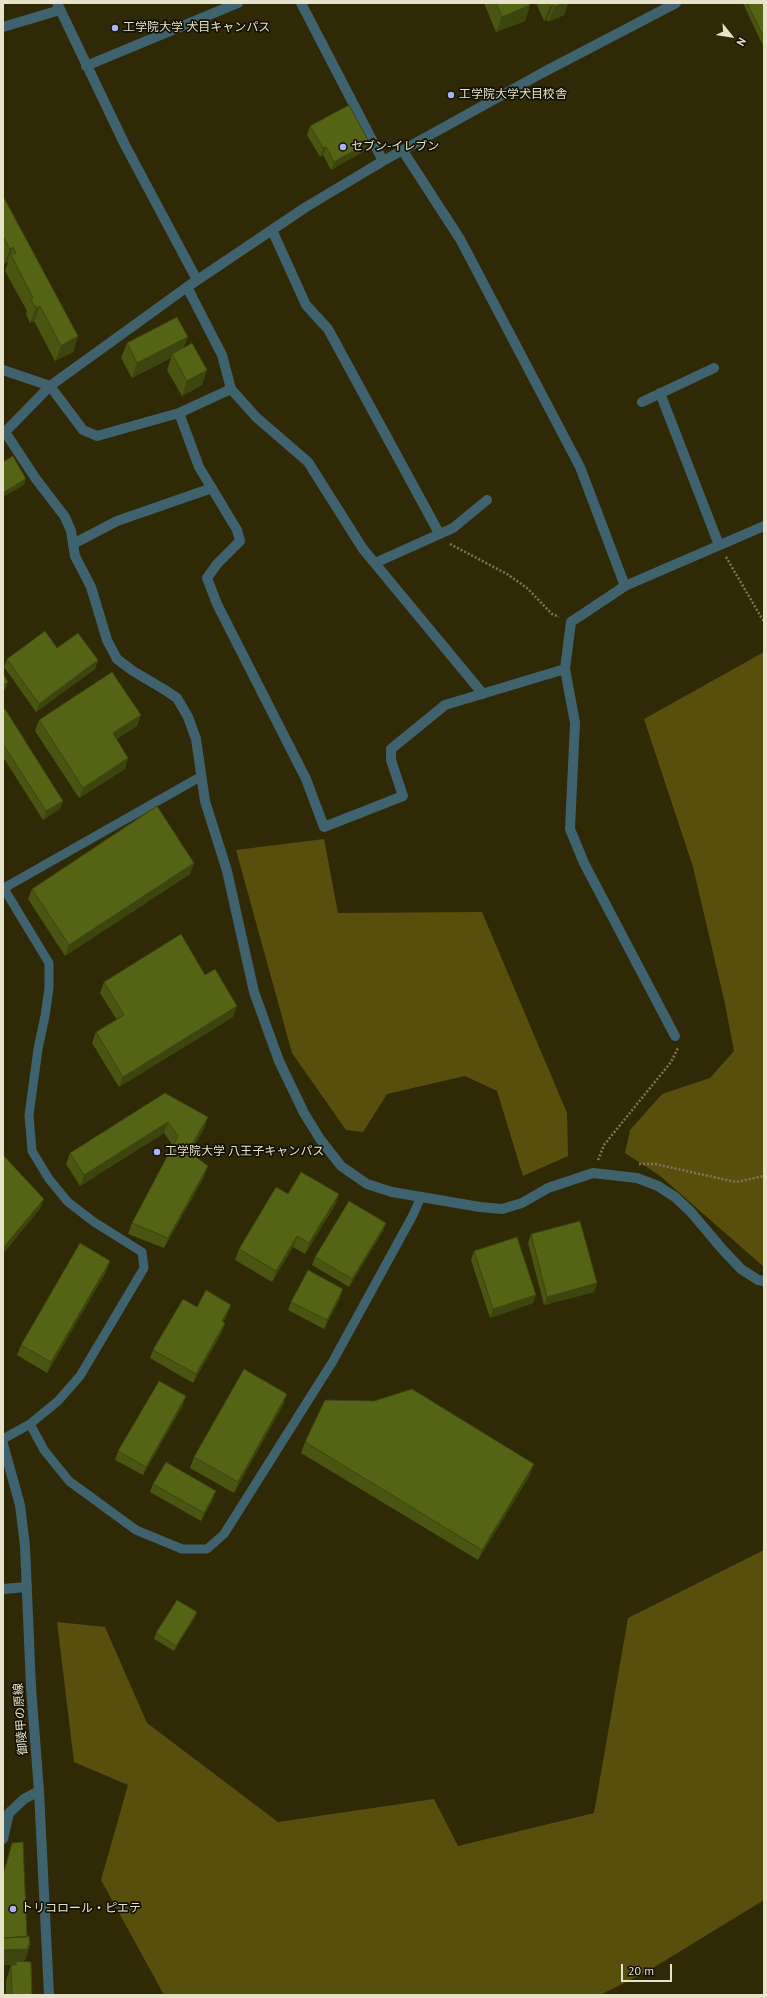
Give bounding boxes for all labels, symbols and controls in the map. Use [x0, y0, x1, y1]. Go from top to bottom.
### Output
north arrow [711, 16, 751, 56]
place label: 工学院大学 犬目キャンパス [123, 21, 270, 35]
marker: 工学院大学 犬目キャンパス [110, 23, 120, 33]
text: N [734, 35, 749, 49]
place label: 工学院大学犬目校舎 [459, 88, 567, 102]
marker: 工学院大学犬目校舎 [446, 90, 456, 100]
place label: セブン-イレブン [351, 140, 439, 154]
marker: セブン-イレブン [338, 142, 348, 152]
place label: 工学院大学 八王子キャンパス [165, 1145, 324, 1159]
marker: 工学院大学 八王子キャンパス [152, 1147, 162, 1157]
street label: 御陵甲の原線 [11, 1683, 31, 1755]
place label: トリコロール・ピエテ [21, 1902, 141, 1916]
marker: トリコロール・ピエテ [8, 1904, 18, 1914]
scale bar [623, 1956, 674, 1982]
text: 20 m [628, 1963, 654, 1978]

